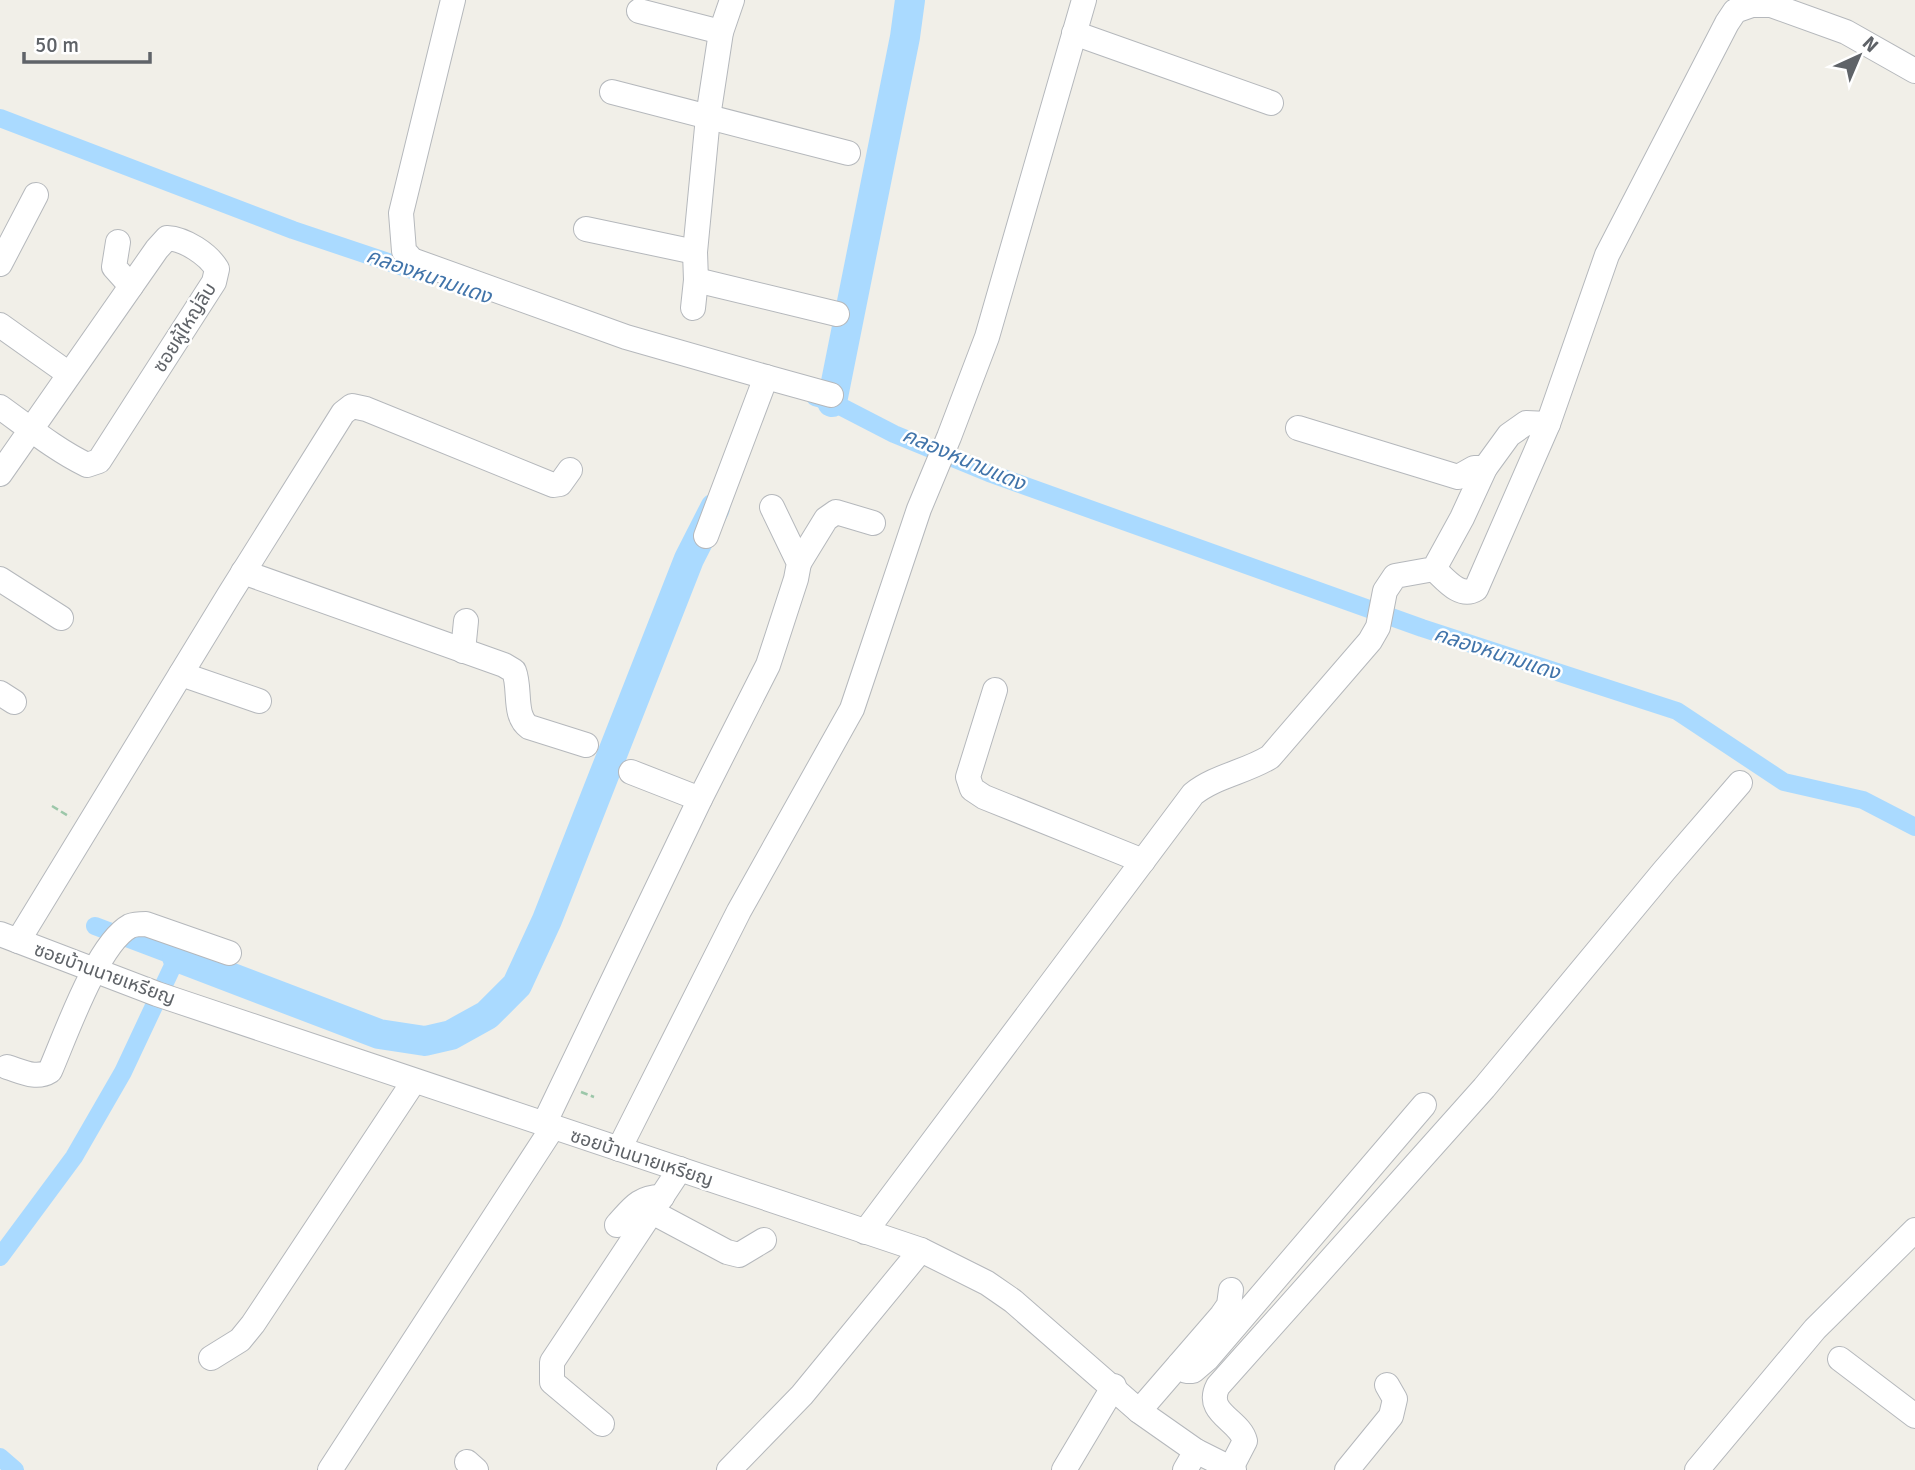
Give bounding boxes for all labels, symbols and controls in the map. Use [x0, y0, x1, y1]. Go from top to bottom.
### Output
scale bar [24, 21, 150, 65]
north arrow [1824, 21, 1894, 91]
text: N [1857, 31, 1883, 58]
text: 50 m [35, 32, 79, 58]
water label: คลองหนามแดง [363, 242, 497, 310]
street label: ซอยผู้ใหญ่ลิบ [148, 278, 222, 377]
water label: คลองหนามแดง [899, 421, 1031, 497]
water label: คลองหนามแดง [1431, 620, 1565, 686]
street label: ซอยบ้านนายเหรียญ [31, 937, 179, 1011]
street label: ซอยบ้านนายเหรียญ [567, 1124, 716, 1192]

